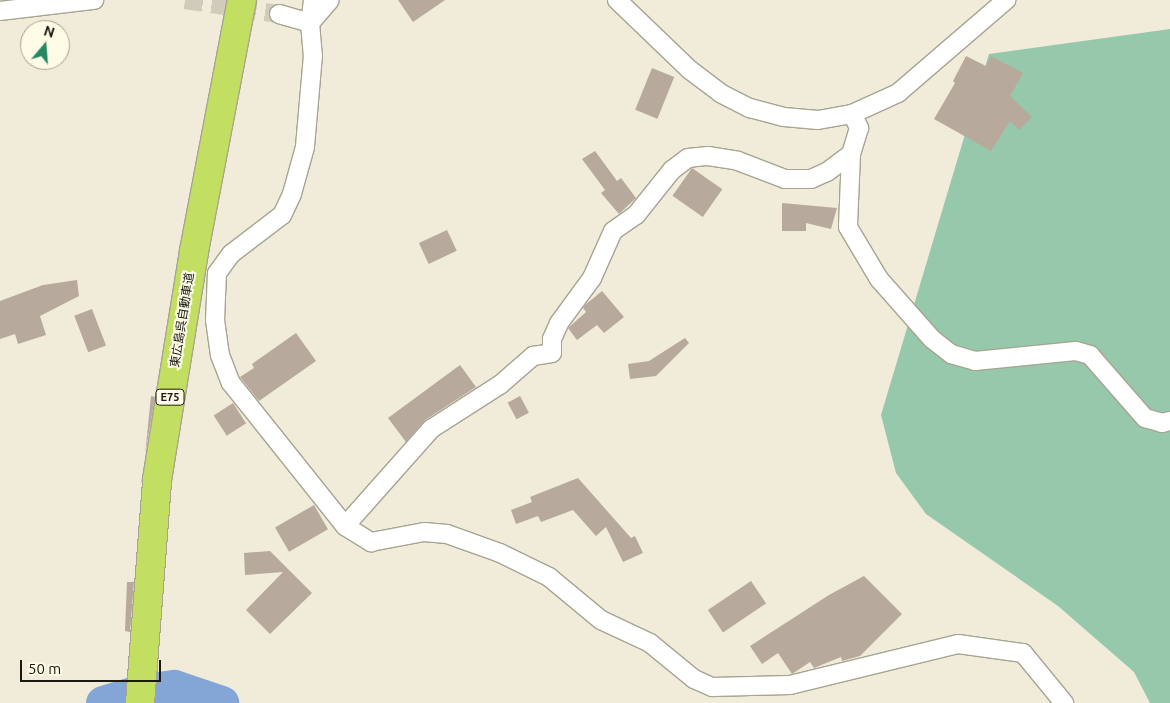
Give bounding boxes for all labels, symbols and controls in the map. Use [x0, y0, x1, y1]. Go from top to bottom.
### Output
north arrow [20, 20, 70, 70]
text: N [42, 22, 57, 41]
street label: 東広島呉自動車道 [167, 271, 197, 369]
road number: E75 [155, 388, 185, 406]
scale bar [22, 650, 164, 682]
text: 50 m [28, 660, 61, 677]

